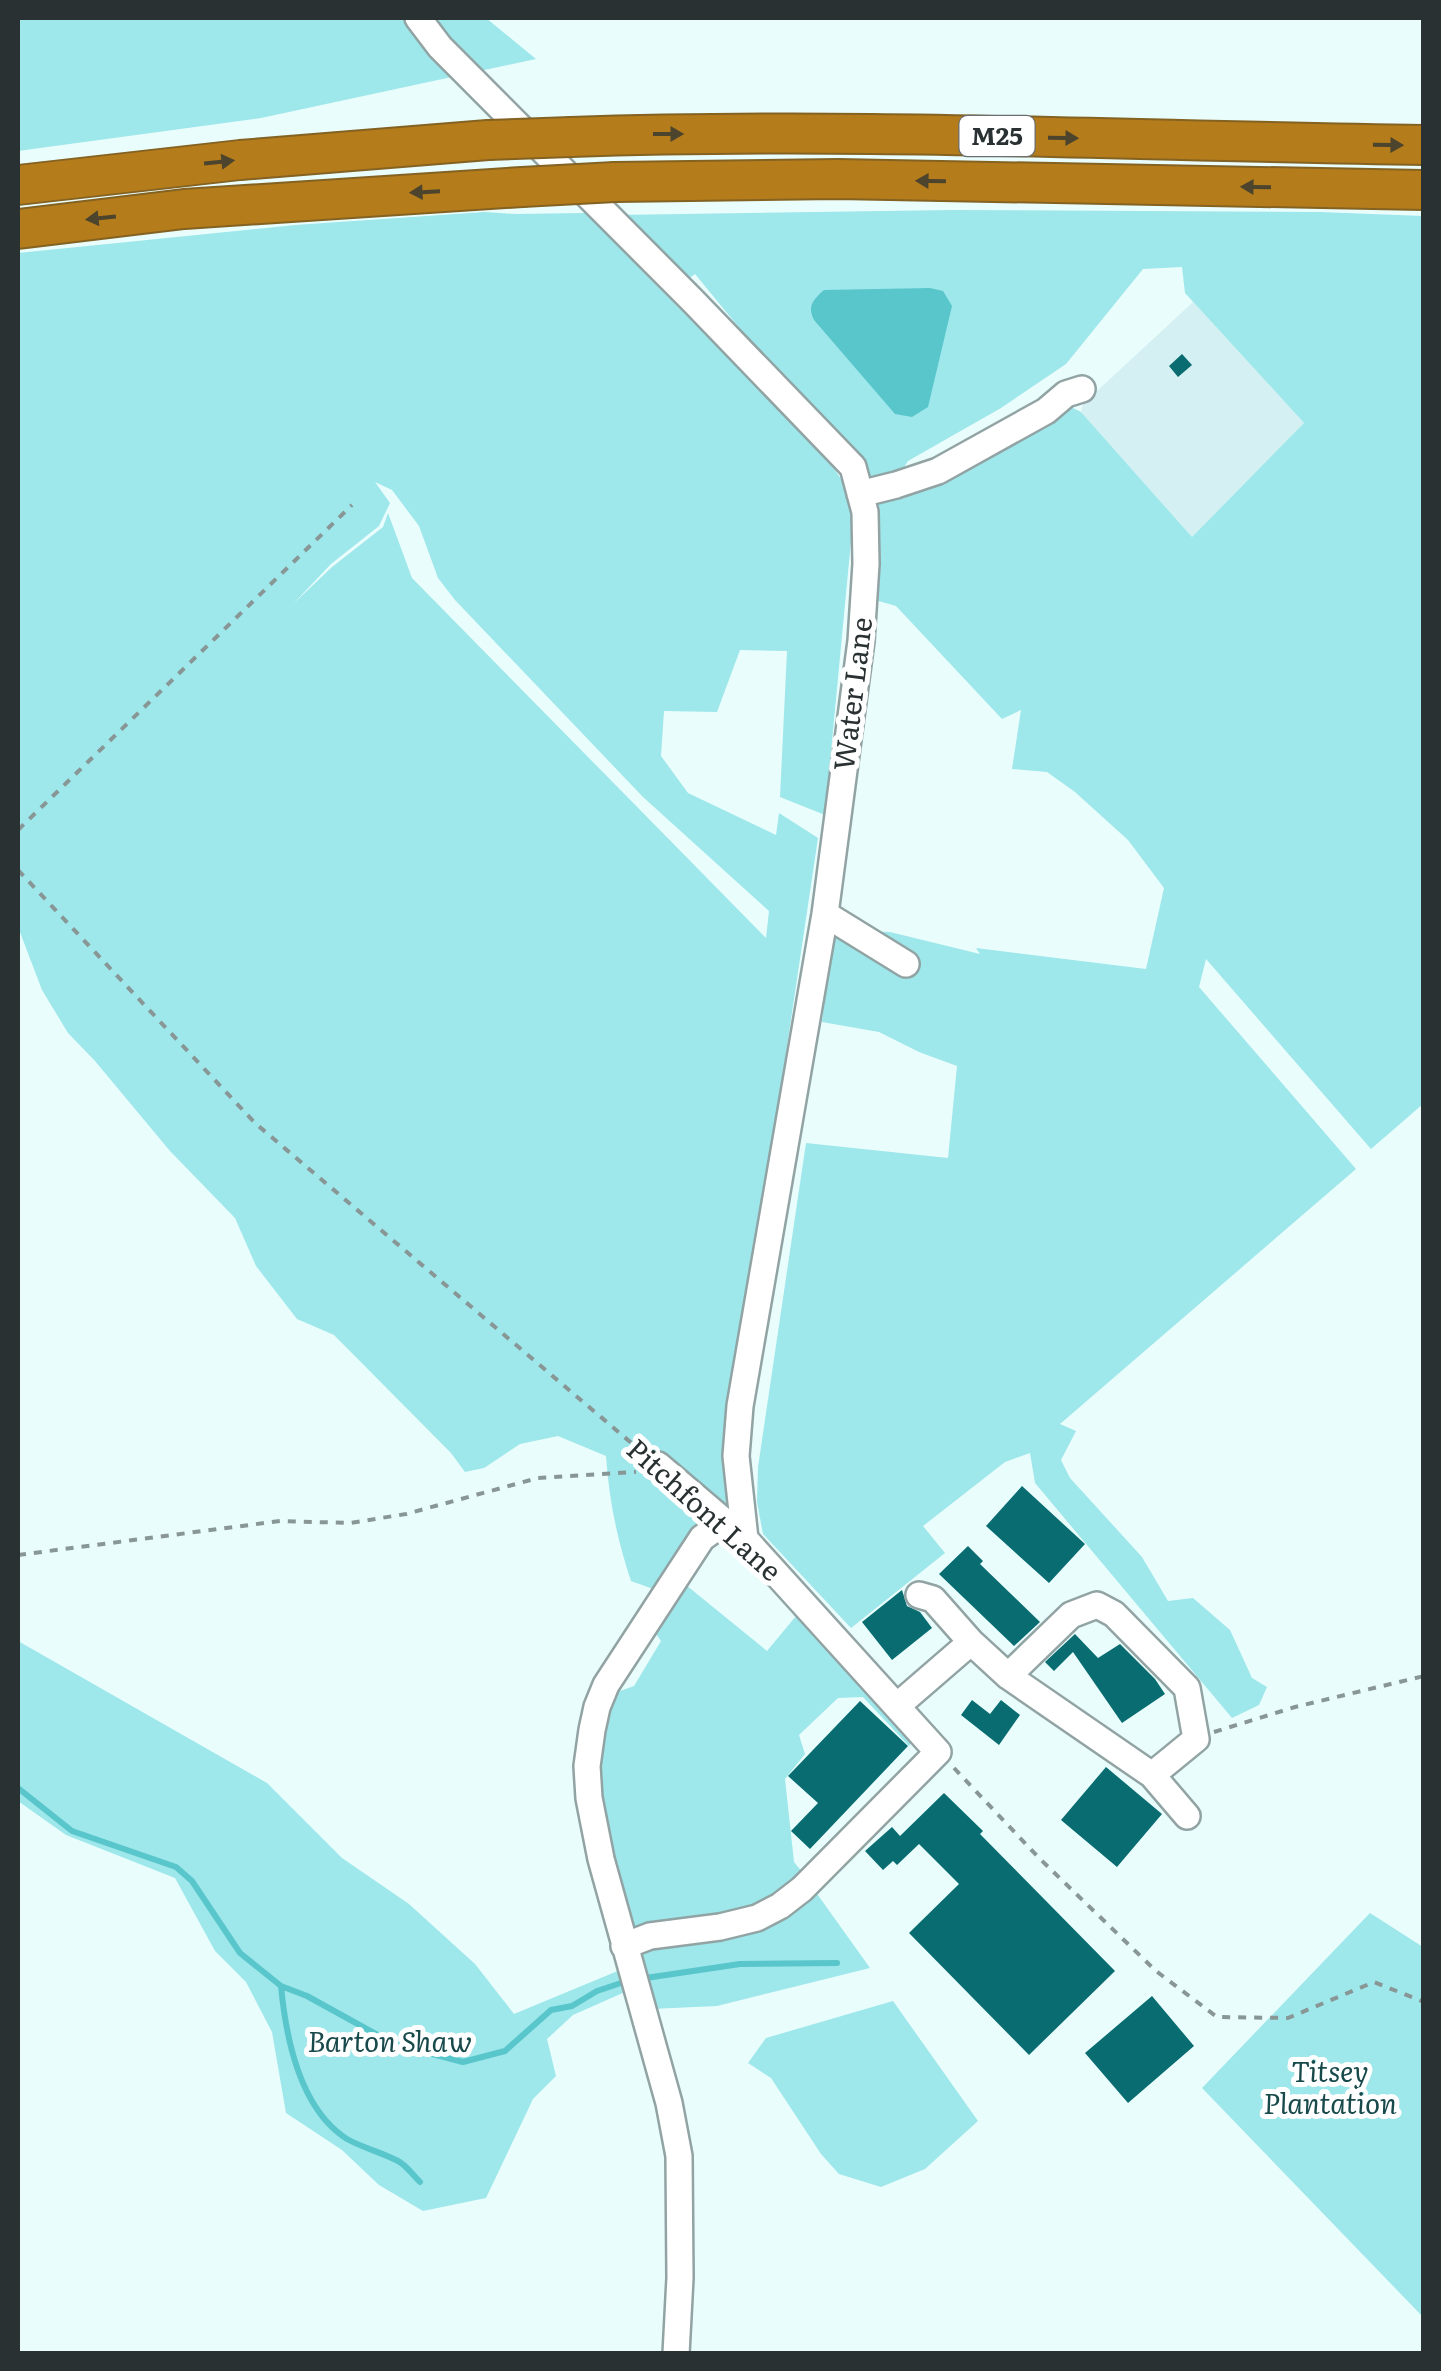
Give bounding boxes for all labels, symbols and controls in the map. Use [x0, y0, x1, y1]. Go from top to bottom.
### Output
road number: M25 [960, 116, 1034, 156]
one-way arrow [653, 126, 685, 142]
one-way arrow [1048, 130, 1080, 146]
one-way arrow [1373, 137, 1405, 153]
one-way arrow [203, 154, 235, 170]
one-way arrow [915, 172, 947, 188]
one-way arrow [1240, 179, 1272, 195]
one-way arrow [408, 184, 440, 200]
one-way arrow [84, 210, 116, 226]
street label: Water Lane [821, 615, 881, 773]
street label: Pitchfont Lane [619, 1427, 792, 1590]
park label: Barton Shaw [307, 2019, 473, 2061]
park label: Titsey Plantation [1263, 2049, 1397, 2123]

